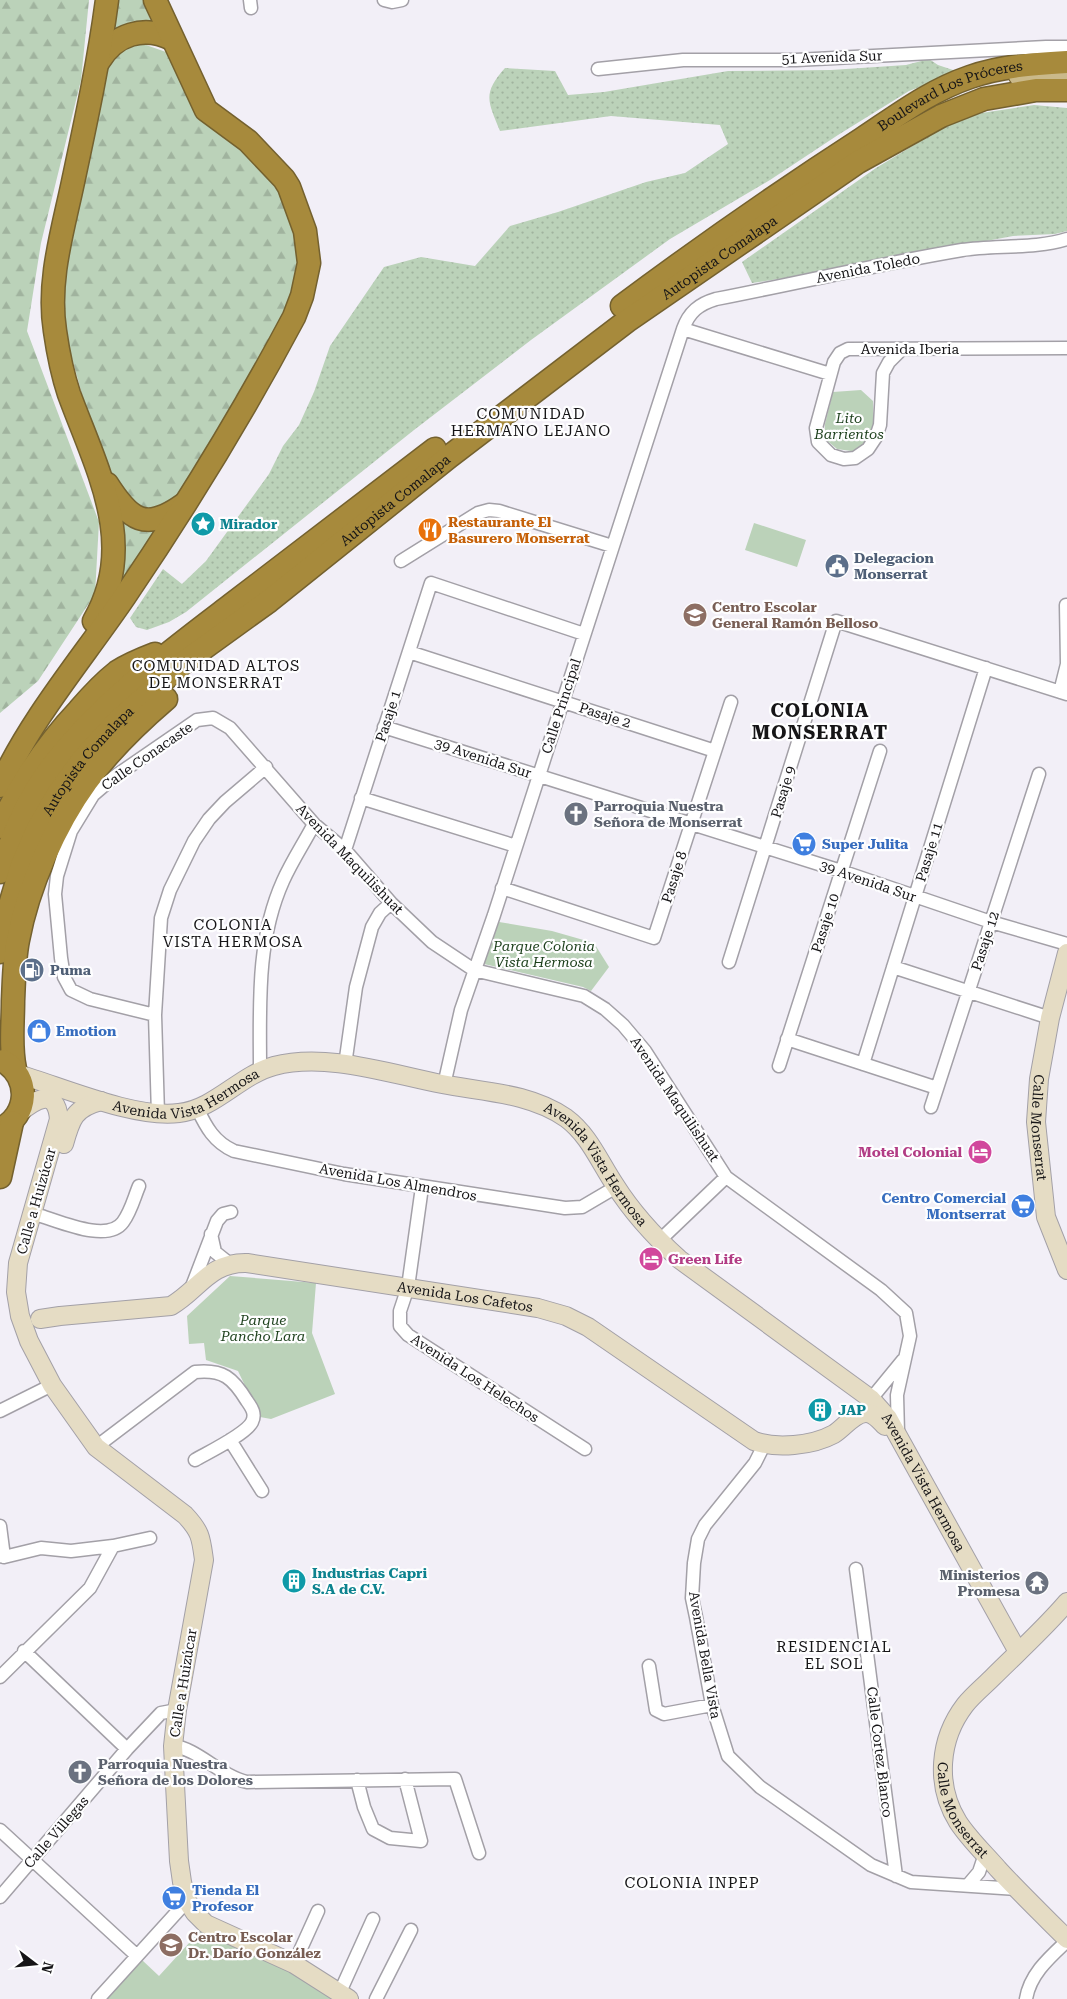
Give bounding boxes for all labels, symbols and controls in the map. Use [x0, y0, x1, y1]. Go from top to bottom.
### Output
street label: 51 Avenida Sur [781, 47, 883, 67]
street label: Boulevard Los Próceres [874, 58, 1024, 134]
street label: Autopista Comalapa [659, 212, 780, 303]
street label: Avenida Toledo [815, 250, 921, 286]
street label: Avenida Iberia [861, 341, 960, 357]
district label: COMUNIDAD HERMANO LEJANO [451, 405, 611, 440]
park label: Lito Barrientos [813, 410, 884, 442]
street label: Autopista Comalapa [337, 451, 454, 549]
place icon: Mirador [190, 511, 216, 537]
place label: Restaurante El Basurero Monserrat [448, 514, 590, 546]
place label: Mirador [220, 516, 278, 532]
restaurant icon: Restaurante El Basurero Monserrat [417, 517, 443, 543]
place label: Delegacion Monserrat [854, 550, 935, 582]
public building icon: Delegacion Monserrat [824, 553, 850, 579]
place label: Centro Escolar General Ramón Belloso [712, 599, 878, 631]
school or university icon: Centro Escolar General Ramón Belloso [682, 602, 708, 628]
street label: Calle Principal [538, 656, 584, 756]
district label: COMUNIDAD ALTOS DE MONSERRAT [132, 657, 300, 692]
street label: Pasaje 1 [372, 688, 404, 744]
street label: Pasaje 2 [577, 699, 633, 731]
district label: COLONIA MONSERRAT [752, 699, 888, 744]
street label: Autopista Comalapa [39, 703, 137, 819]
street label: Calle Conacaste [98, 718, 196, 793]
street label: 39 Avenida Sur [433, 735, 534, 781]
street label: Pasaje 9 [768, 764, 799, 820]
place label: Parroquia Nuestra Señora de Monserrat [594, 798, 743, 830]
street label: Avenida Maquilishuat [293, 801, 407, 917]
church icon: Parroquia Nuestra Señora de Monserrat [563, 801, 589, 827]
street label: Pasaje 11 [912, 820, 946, 884]
supermarket icon: Super Julita [791, 831, 817, 857]
place label: Super Julita [822, 836, 909, 852]
street label: Pasaje 8 [658, 849, 690, 905]
street label: 39 Avenida Sur [818, 857, 919, 905]
street label: Pasaje 10 [808, 891, 842, 955]
street label: Pasaje 12 [968, 909, 1002, 973]
district label: COLONIA VISTA HERMOSA [163, 916, 303, 951]
park label: Parque Colonia Vista Hermosa [492, 938, 595, 970]
fuel station icon: Puma [19, 957, 45, 983]
place label: Puma [50, 962, 92, 978]
shop icon: Emotion [26, 1018, 52, 1044]
place label: Emotion [56, 1023, 117, 1039]
street label: Avenida Maquilishuat [627, 1034, 723, 1164]
street label: Avenida Vista Hermosa [111, 1065, 262, 1122]
street label: Calle Monserrat [1028, 1074, 1050, 1182]
street label: Avenida Vista Hermosa [542, 1099, 651, 1229]
hotel icon: Motel Colonial [967, 1139, 993, 1165]
place label: Motel Colonial [858, 1144, 962, 1160]
street label: Calle a Huizúcar [13, 1146, 59, 1256]
street label: Avenida Los Almendros [318, 1160, 478, 1204]
place label: Centro Comercial Montserrat [881, 1190, 1006, 1222]
supermarket icon: Centro Comercial Montserrat [1010, 1193, 1036, 1219]
hotel icon: Green Life [638, 1246, 664, 1272]
place label: Green Life [668, 1251, 742, 1267]
street label: Avenida Los Cafetos [396, 1278, 534, 1315]
park label: Parque Pancho Lara [220, 1312, 305, 1344]
street label: Avenida Los Helechos [408, 1331, 542, 1426]
building icon: JAP [807, 1397, 833, 1423]
place label: JAP [838, 1402, 866, 1418]
street label: Avenida Vista Hermosa [879, 1409, 969, 1555]
place label: Industrias Capri S.A de C.V. [312, 1565, 427, 1597]
place label: Ministerios Promesa [940, 1567, 1021, 1599]
building icon: Industrias Capri S.A de C.V. [281, 1568, 307, 1594]
temple icon: Ministerios Promesa [1024, 1570, 1050, 1596]
street label: Avenida Bella Vista [686, 1590, 724, 1720]
street label: Calle a Huizúcar [167, 1627, 200, 1739]
district label: RESIDENCIAL EL SOL [776, 1638, 892, 1673]
street label: Calle Cortez Blanco [864, 1686, 896, 1818]
place label: Parroquia Nuestra Señora de los Dolores [98, 1756, 253, 1788]
church icon: Parroquia Nuestra Señora de los Dolores [67, 1759, 93, 1785]
street label: Calle Monserrat [935, 1762, 992, 1861]
street label: Calle Villegas [20, 1793, 92, 1871]
district label: COLONIA INPEP [624, 1874, 760, 1892]
place label: Tienda El Profesor [192, 1882, 260, 1914]
supermarket icon: Tienda El Profesor [161, 1885, 187, 1911]
place label: Centro Escolar Dr. Darío González [188, 1929, 321, 1961]
school or university icon: Centro Escolar Dr. Darío González [158, 1932, 184, 1958]
north arrow [10, 1939, 60, 1989]
text: N [38, 1960, 57, 1975]

